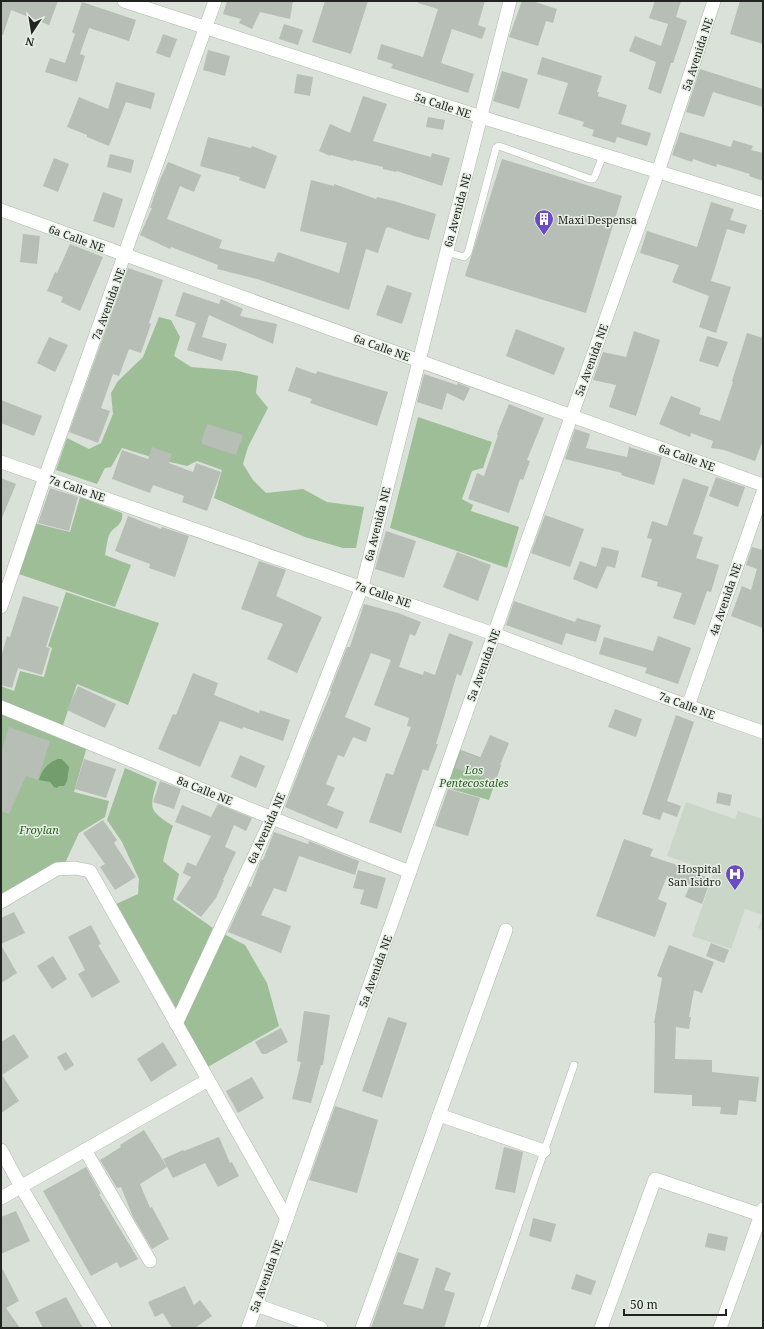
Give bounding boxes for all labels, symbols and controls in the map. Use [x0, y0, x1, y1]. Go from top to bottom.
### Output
north arrow [12, 12, 52, 52]
street label: 5a Avenida NE [678, 15, 716, 93]
text: N [24, 34, 36, 51]
street label: 5a Calle NE [413, 89, 473, 121]
street label: 6a Avenida NE [440, 171, 474, 249]
building icon: Maxi Despensa [533, 208, 555, 236]
place label: Maxi Despensa [558, 212, 637, 227]
street label: 6a Calle NE [47, 221, 107, 255]
street label: 7a Avenida NE [88, 265, 128, 342]
street label: 5a Avenida NE [571, 321, 611, 398]
street label: 6a Calle NE [352, 330, 412, 364]
street label: 6a Calle NE [657, 440, 717, 474]
street label: 7a Calle NE [47, 471, 107, 505]
street label: 6a Avenida NE [361, 485, 394, 563]
street label: 4a Avenida NE [706, 560, 745, 637]
street label: 7a Calle NE [353, 577, 413, 611]
street label: 5a Avenida NE [463, 626, 503, 703]
street label: 7a Calle NE [657, 688, 717, 722]
park label: Los Pentecostales [438, 762, 509, 790]
street label: 8a Calle NE [175, 772, 235, 808]
street label: 6a Avenida NE [244, 790, 288, 866]
park label: Froylan [18, 822, 59, 837]
place label: Hospital San Isidro [668, 861, 722, 889]
hospital icon: Hospital San Isidro [724, 863, 746, 891]
street label: 5a Avenida NE [355, 932, 395, 1009]
street label: 5a Avenida NE [246, 1237, 286, 1314]
scale bar [624, 1291, 726, 1317]
text: 50 m [630, 1296, 658, 1313]

